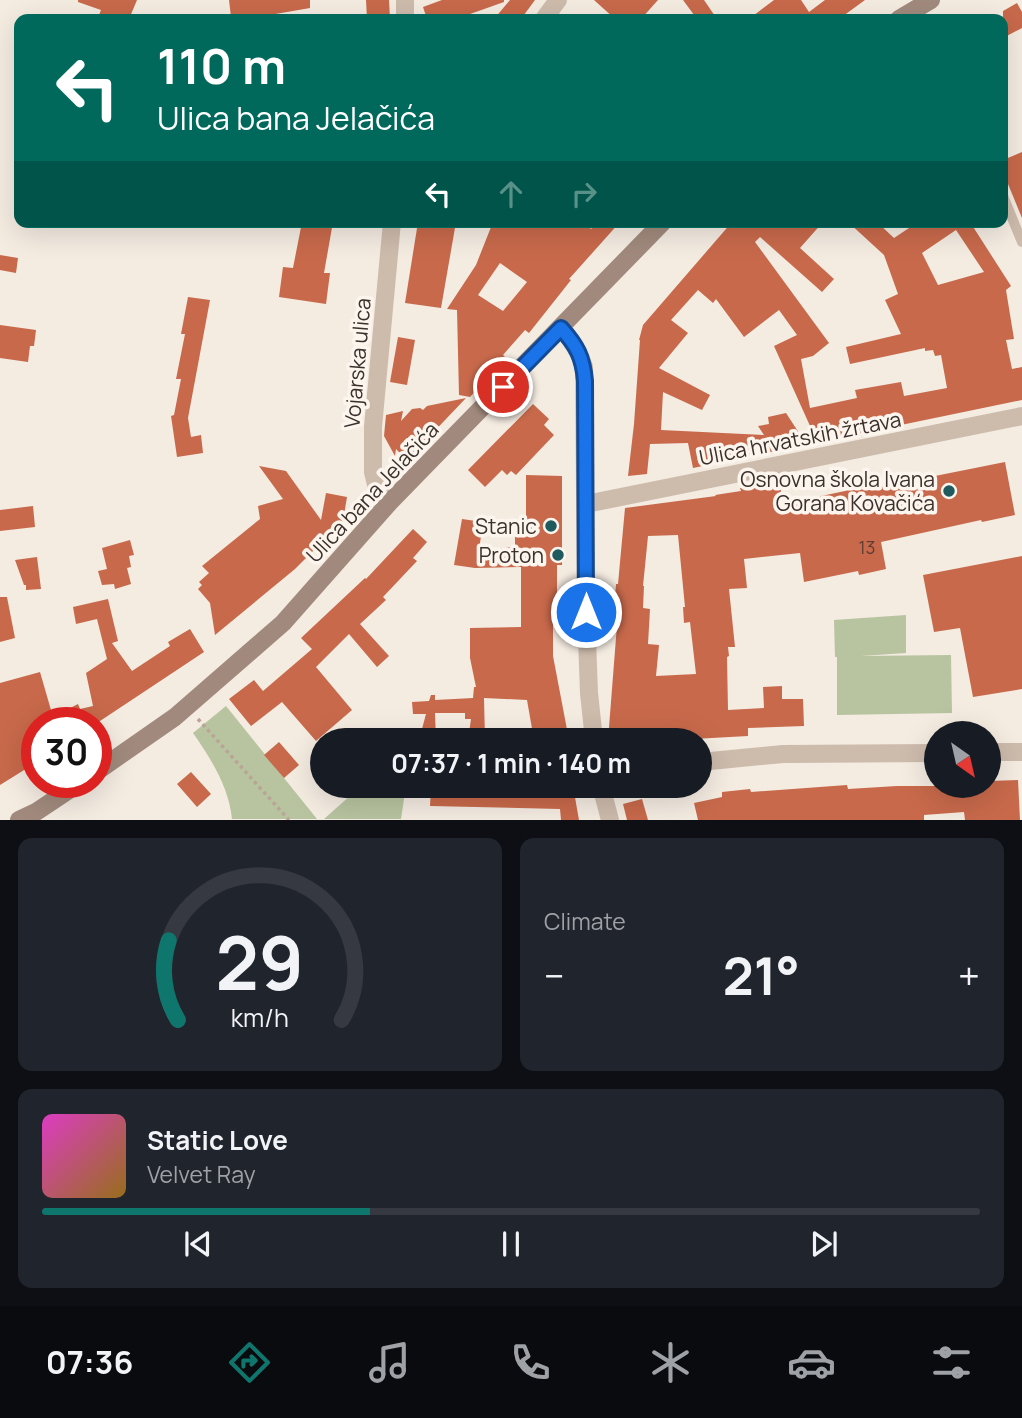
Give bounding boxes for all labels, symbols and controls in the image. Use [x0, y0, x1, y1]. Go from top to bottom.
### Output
text: 110 m [157, 32, 286, 99]
icon: left [42, 42, 133, 133]
text: Ulica bana Jelačića [157, 96, 435, 140]
icon: left [419, 175, 457, 213]
icon: ahead [492, 175, 530, 213]
icon: right [565, 175, 603, 213]
street label: Vojarska ulica [337, 297, 377, 429]
pin [473, 357, 533, 417]
icon: arrive [484, 368, 522, 406]
street label: Ulica hrvatskih žrtava [697, 405, 903, 471]
street label: Ulica bana Jelačića [300, 416, 444, 568]
place label: Osnovna škola Ivana Gorana Kovačića [740, 465, 935, 517]
marker: Osnovna škola Ivana Gorana Kovačića [941, 483, 957, 499]
place label: Stanic [475, 512, 537, 540]
marker: Stanic [543, 518, 559, 534]
house number: 13 [859, 535, 875, 559]
place label: Proton [479, 541, 544, 569]
marker: Proton [550, 547, 566, 563]
position arrow [549, 575, 623, 649]
speed limit sign: 30 [21, 707, 112, 798]
north arrow [924, 721, 1001, 798]
map controls [924, 721, 1001, 798]
text: 07:37 · 1 min · 140 m [391, 745, 631, 781]
text: Climate [544, 905, 626, 937]
text: 29 [216, 913, 304, 1013]
text: 21° [723, 940, 800, 1011]
text: − [544, 949, 565, 1001]
text: + [958, 949, 980, 1001]
text: km/h [231, 1000, 289, 1035]
text: Static Love [147, 1122, 288, 1158]
text: Velvet Ray [147, 1158, 256, 1190]
icon: previous [179, 1225, 217, 1263]
icon: pause [492, 1225, 530, 1263]
icon: next [805, 1225, 843, 1263]
icon: directions [225, 1338, 274, 1387]
icon: music [365, 1338, 414, 1387]
icon: phone [506, 1338, 555, 1387]
icon: climate [646, 1338, 695, 1387]
icon: car [787, 1338, 836, 1387]
icon: filters [927, 1338, 976, 1387]
text: 07:36 [46, 1340, 133, 1384]

